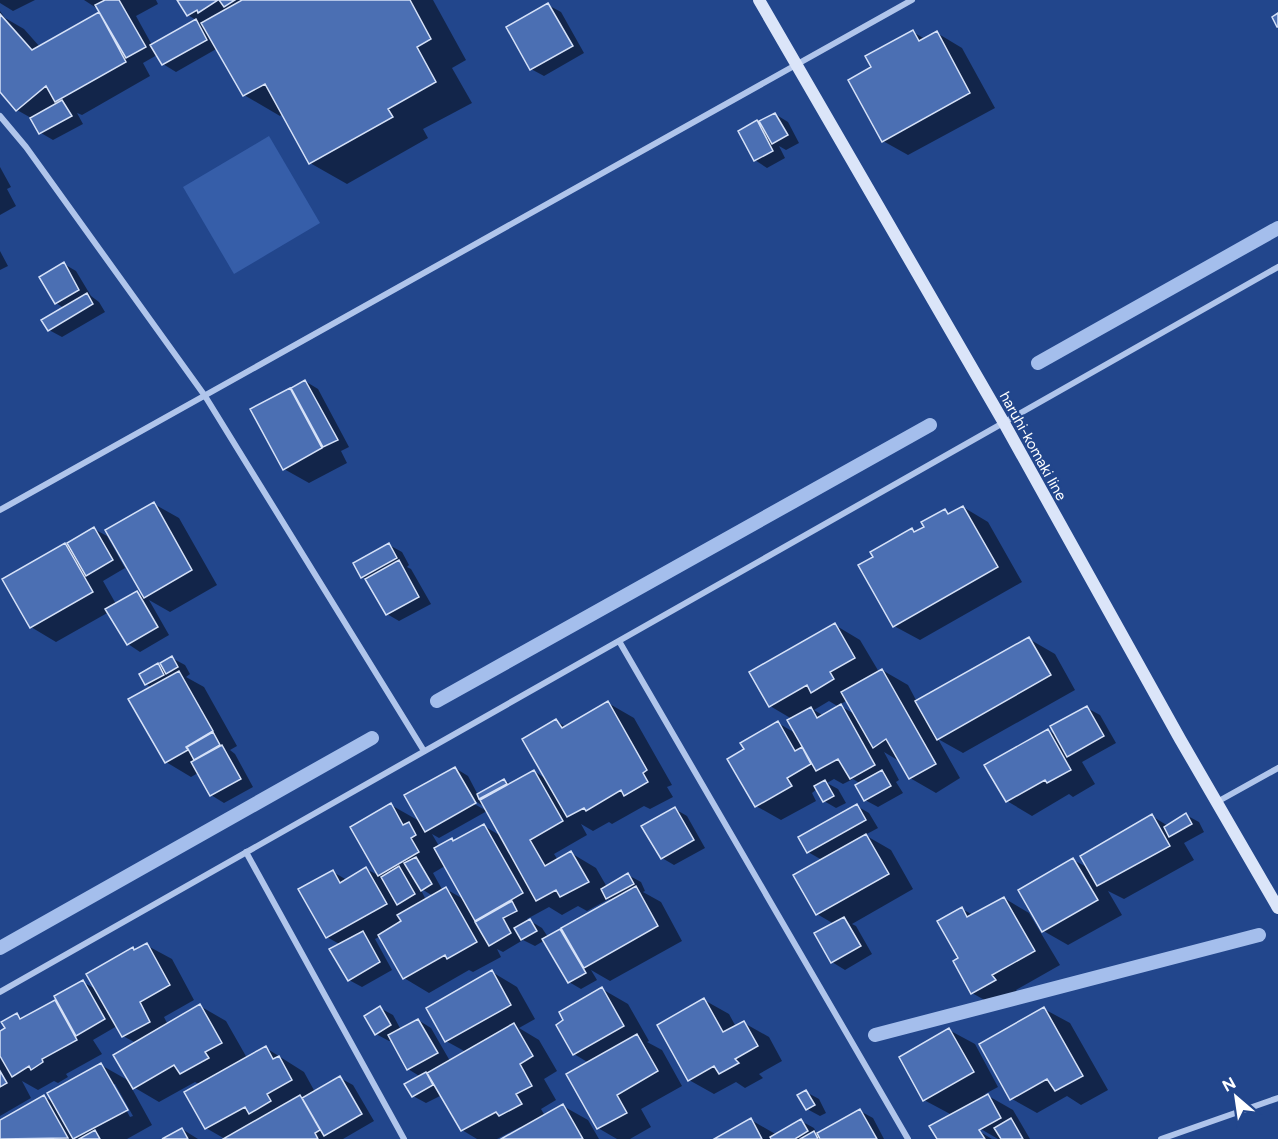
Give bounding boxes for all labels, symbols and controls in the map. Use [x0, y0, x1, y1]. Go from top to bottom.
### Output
street label: haruhi-komaki line [996, 388, 1070, 504]
north arrow [1206, 1067, 1266, 1127]
text: N [1219, 1073, 1239, 1096]

